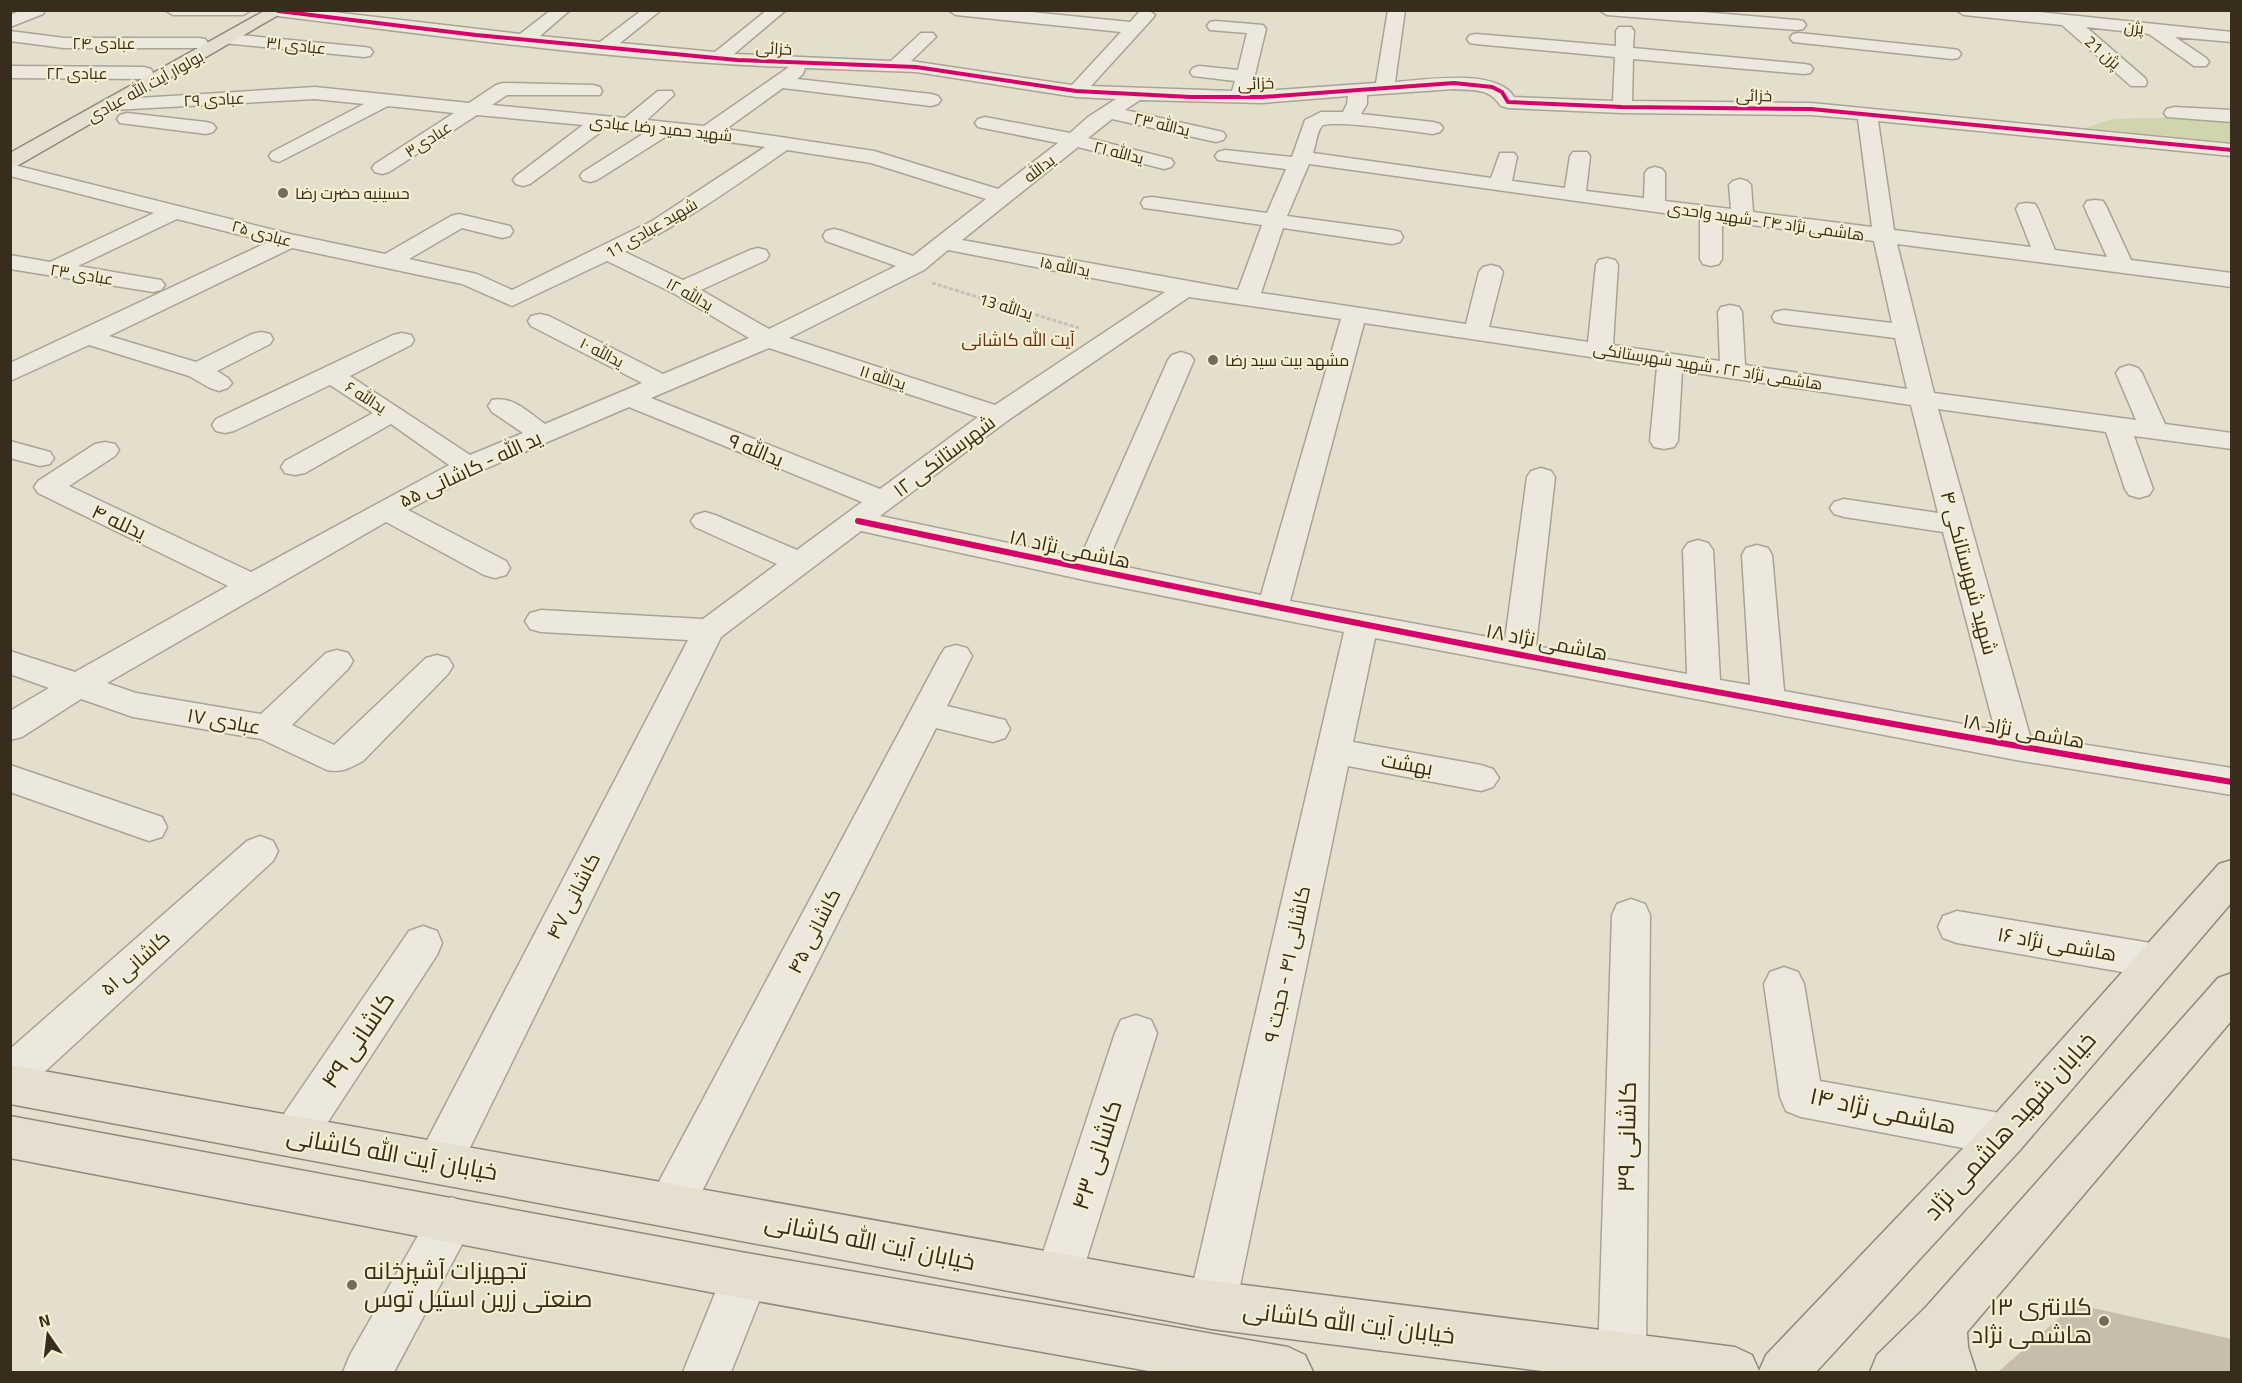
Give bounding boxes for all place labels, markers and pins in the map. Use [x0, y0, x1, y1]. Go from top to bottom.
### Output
place label: حسینیه حضرت رضا [295, 178, 410, 208]
marker: حسینیه حضرت رضا [276, 186, 290, 200]
place label: مشهد بيت سيد رضا [1225, 345, 1349, 375]
marker: مشهد بيت سيد رضا [1206, 353, 1220, 367]
place label: تجهیزات آشپزخانه صنعتی زرین استیل توس [364, 1248, 592, 1321]
marker: تجهیزات آشپزخانه صنعتی زرین استیل توس [345, 1278, 359, 1292]
place label: کلانتری ۱۳ هاشمی نژاد [1972, 1284, 2092, 1357]
marker: کلانتری ۱۳ هاشمی نژاد [2097, 1314, 2111, 1328]

